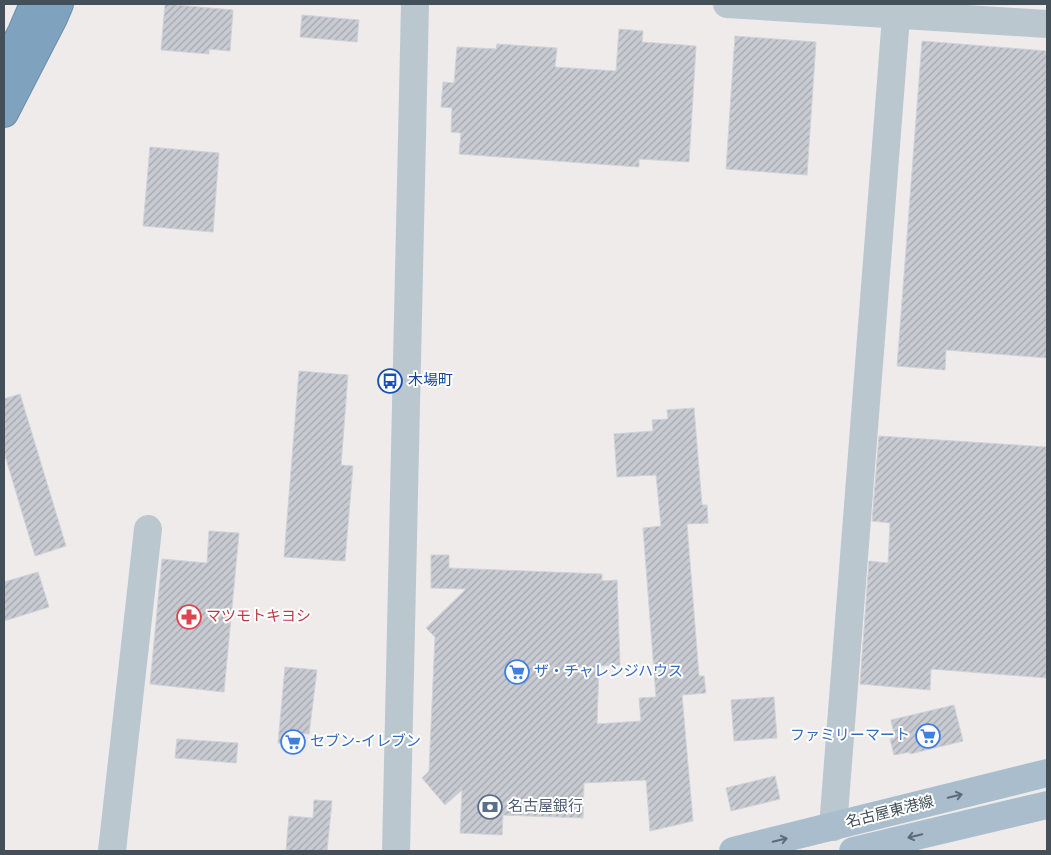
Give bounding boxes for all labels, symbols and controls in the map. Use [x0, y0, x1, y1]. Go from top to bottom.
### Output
bus stop icon: 木場町 [377, 368, 403, 394]
place label: 木場町 [408, 372, 453, 391]
pharmacy icon: マツモトキヨシ [176, 604, 202, 630]
place label: マツモトキヨシ [206, 608, 311, 627]
supermarket icon: ザ・チャレンジハウス [504, 659, 530, 685]
place label: ザ・チャレンジハウス [534, 663, 683, 682]
supermarket icon: ファミリーマート [915, 723, 941, 749]
place label: ファミリーマート [790, 727, 910, 746]
supermarket icon: セブン-イレブン [280, 729, 306, 755]
place label: セブン-イレブン [310, 733, 421, 752]
one-way arrow [947, 791, 963, 800]
street label: 名古屋東港線 [844, 793, 936, 833]
bank icon: 名古屋銀行 [477, 794, 503, 820]
place label: 名古屋銀行 [508, 798, 583, 817]
one-way arrow [907, 832, 923, 841]
one-way arrow [772, 835, 788, 844]

